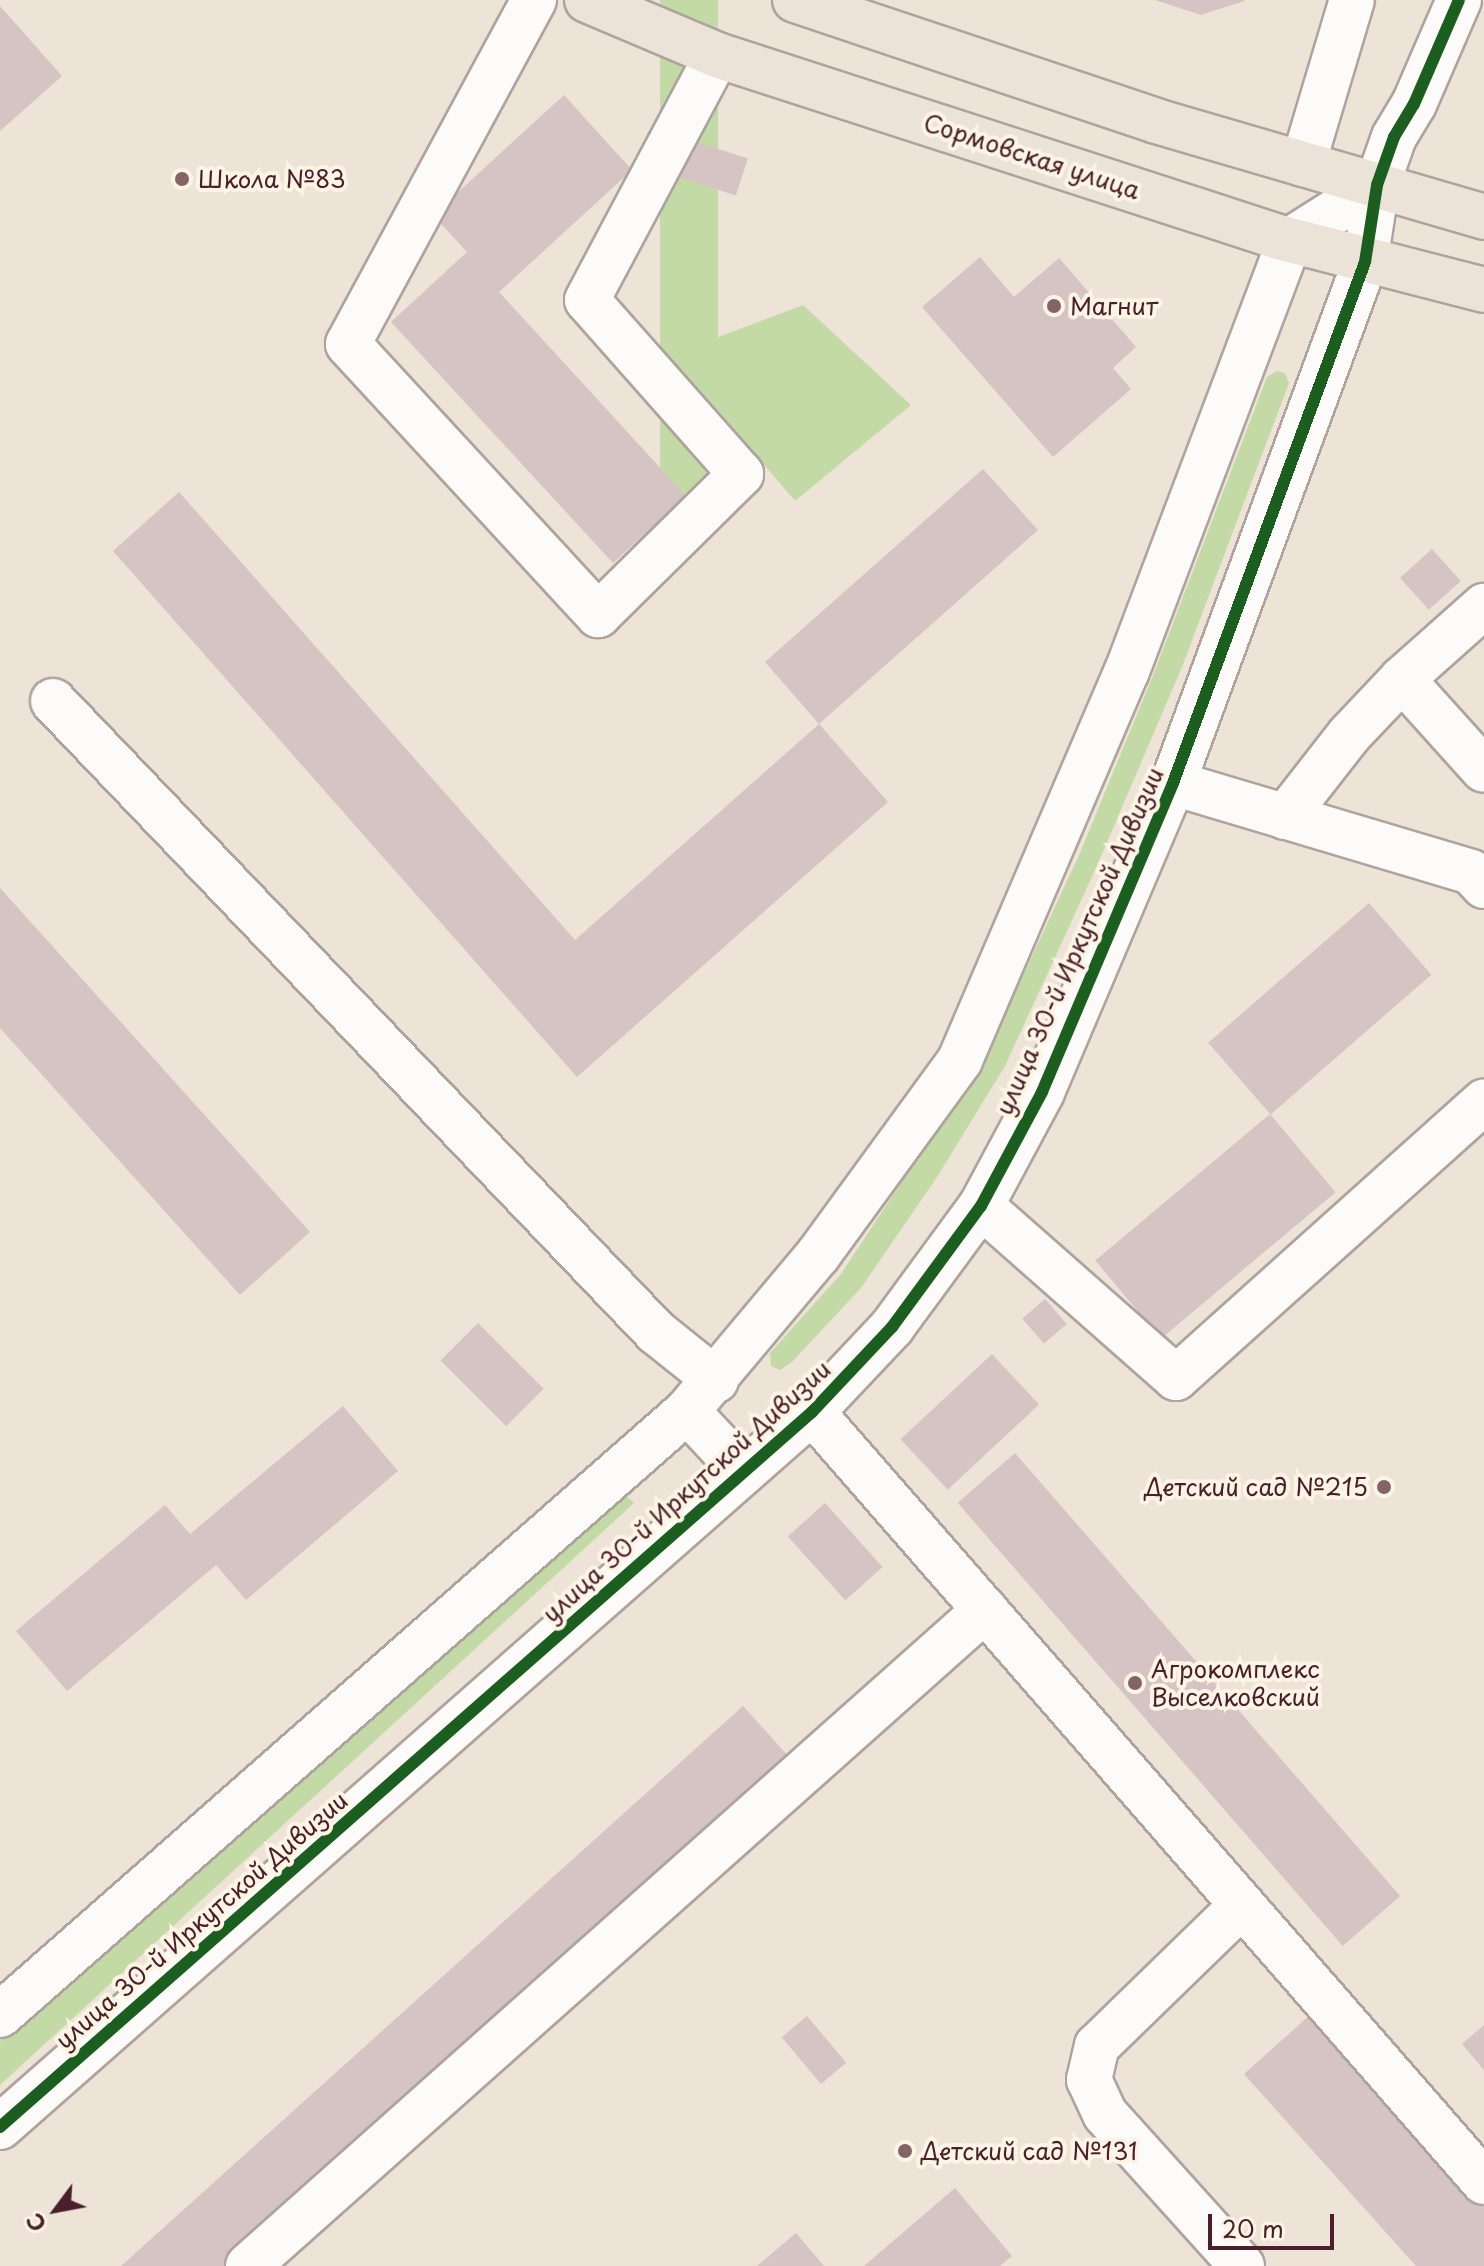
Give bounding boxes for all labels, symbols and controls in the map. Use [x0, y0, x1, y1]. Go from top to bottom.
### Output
street label: Сормовская улица [920, 107, 1144, 205]
place label: Школа №83 [198, 165, 346, 193]
marker: Школа №83 [173, 170, 191, 188]
place label: Магнит [1070, 292, 1158, 320]
marker: Магнит [1045, 297, 1063, 315]
street label: улица 30-й Иркутской Дивизии [989, 762, 1169, 1120]
street label: улица 30-й Иркутской Дивизии [535, 1353, 837, 1629]
place label: Детский сад №215 [1142, 1473, 1368, 1501]
marker: Детский сад №215 [1375, 1478, 1393, 1496]
place label: Агрокомплекс Выселковский [1151, 1655, 1320, 1711]
marker: Агрокомплекс Выселковский [1126, 1674, 1144, 1692]
street label: улица 30-й Иркутской Дивизии [48, 1785, 354, 2055]
place label: Детский сад №131 [921, 2137, 1139, 2165]
marker: Детский сад №131 [896, 2142, 914, 2160]
north arrow [16, 2170, 96, 2250]
scale bar [1212, 2198, 1338, 2248]
text: С [17, 2207, 54, 2239]
text: 20 m [1222, 2210, 1284, 2246]

